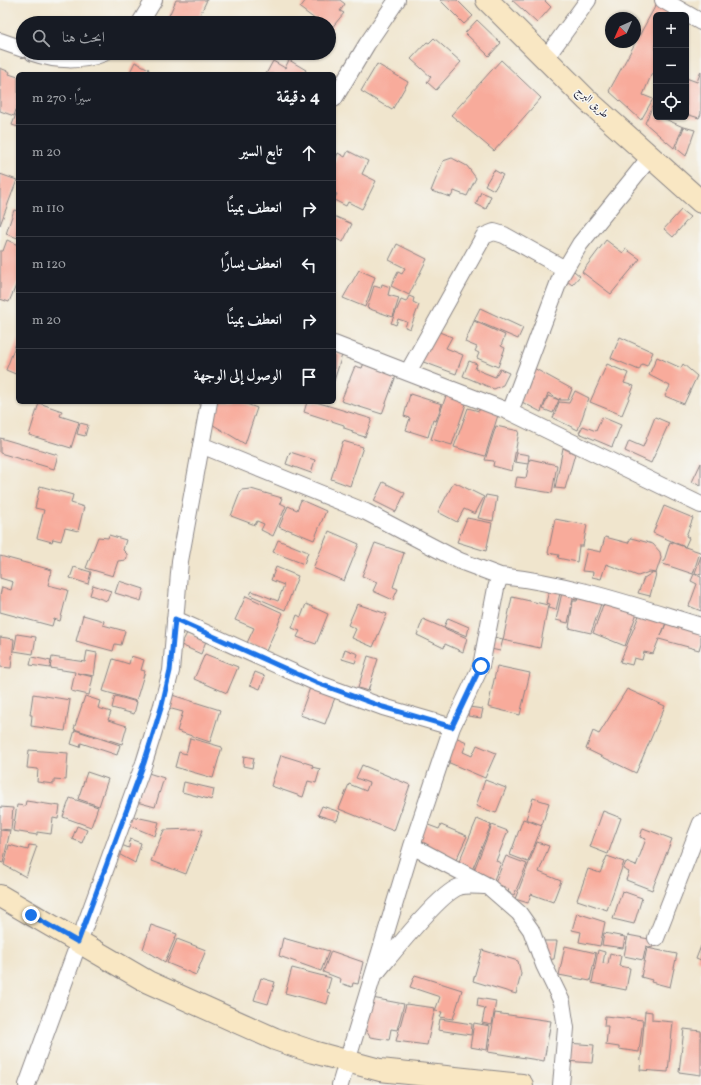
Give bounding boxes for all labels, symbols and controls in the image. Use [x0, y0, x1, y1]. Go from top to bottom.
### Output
north arrow [605, 12, 641, 48]
map controls [653, 12, 689, 120]
button: + [653, 12, 689, 48]
search box [16, 16, 336, 60]
icon: search [30, 27, 52, 49]
text: ابحث هنا [62, 28, 105, 49]
button: − [653, 48, 689, 84]
street label: طريق البرج [571, 84, 612, 124]
button: locate [653, 84, 689, 120]
text: 4 دقيقة [277, 86, 320, 109]
text: سيرًا · 270 m [32, 90, 91, 108]
text: تابع السير [240, 142, 282, 163]
icon: ahead [298, 142, 320, 164]
text: 20 m [32, 144, 61, 162]
text: انعطف يمينًا [227, 198, 282, 219]
icon: right [298, 198, 320, 220]
text: 110 m [32, 200, 64, 218]
text: انعطف يسارًا [221, 254, 282, 275]
icon: left [298, 254, 320, 276]
text: 120 m [32, 256, 66, 274]
text: انعطف يمينًا [227, 310, 282, 331]
icon: right [298, 310, 320, 332]
text: 20 m [32, 312, 61, 330]
text: الوصول إلى الوجهة [194, 366, 282, 387]
icon: arrive [298, 366, 320, 388]
route start [472, 657, 490, 675]
route end [22, 906, 40, 924]

